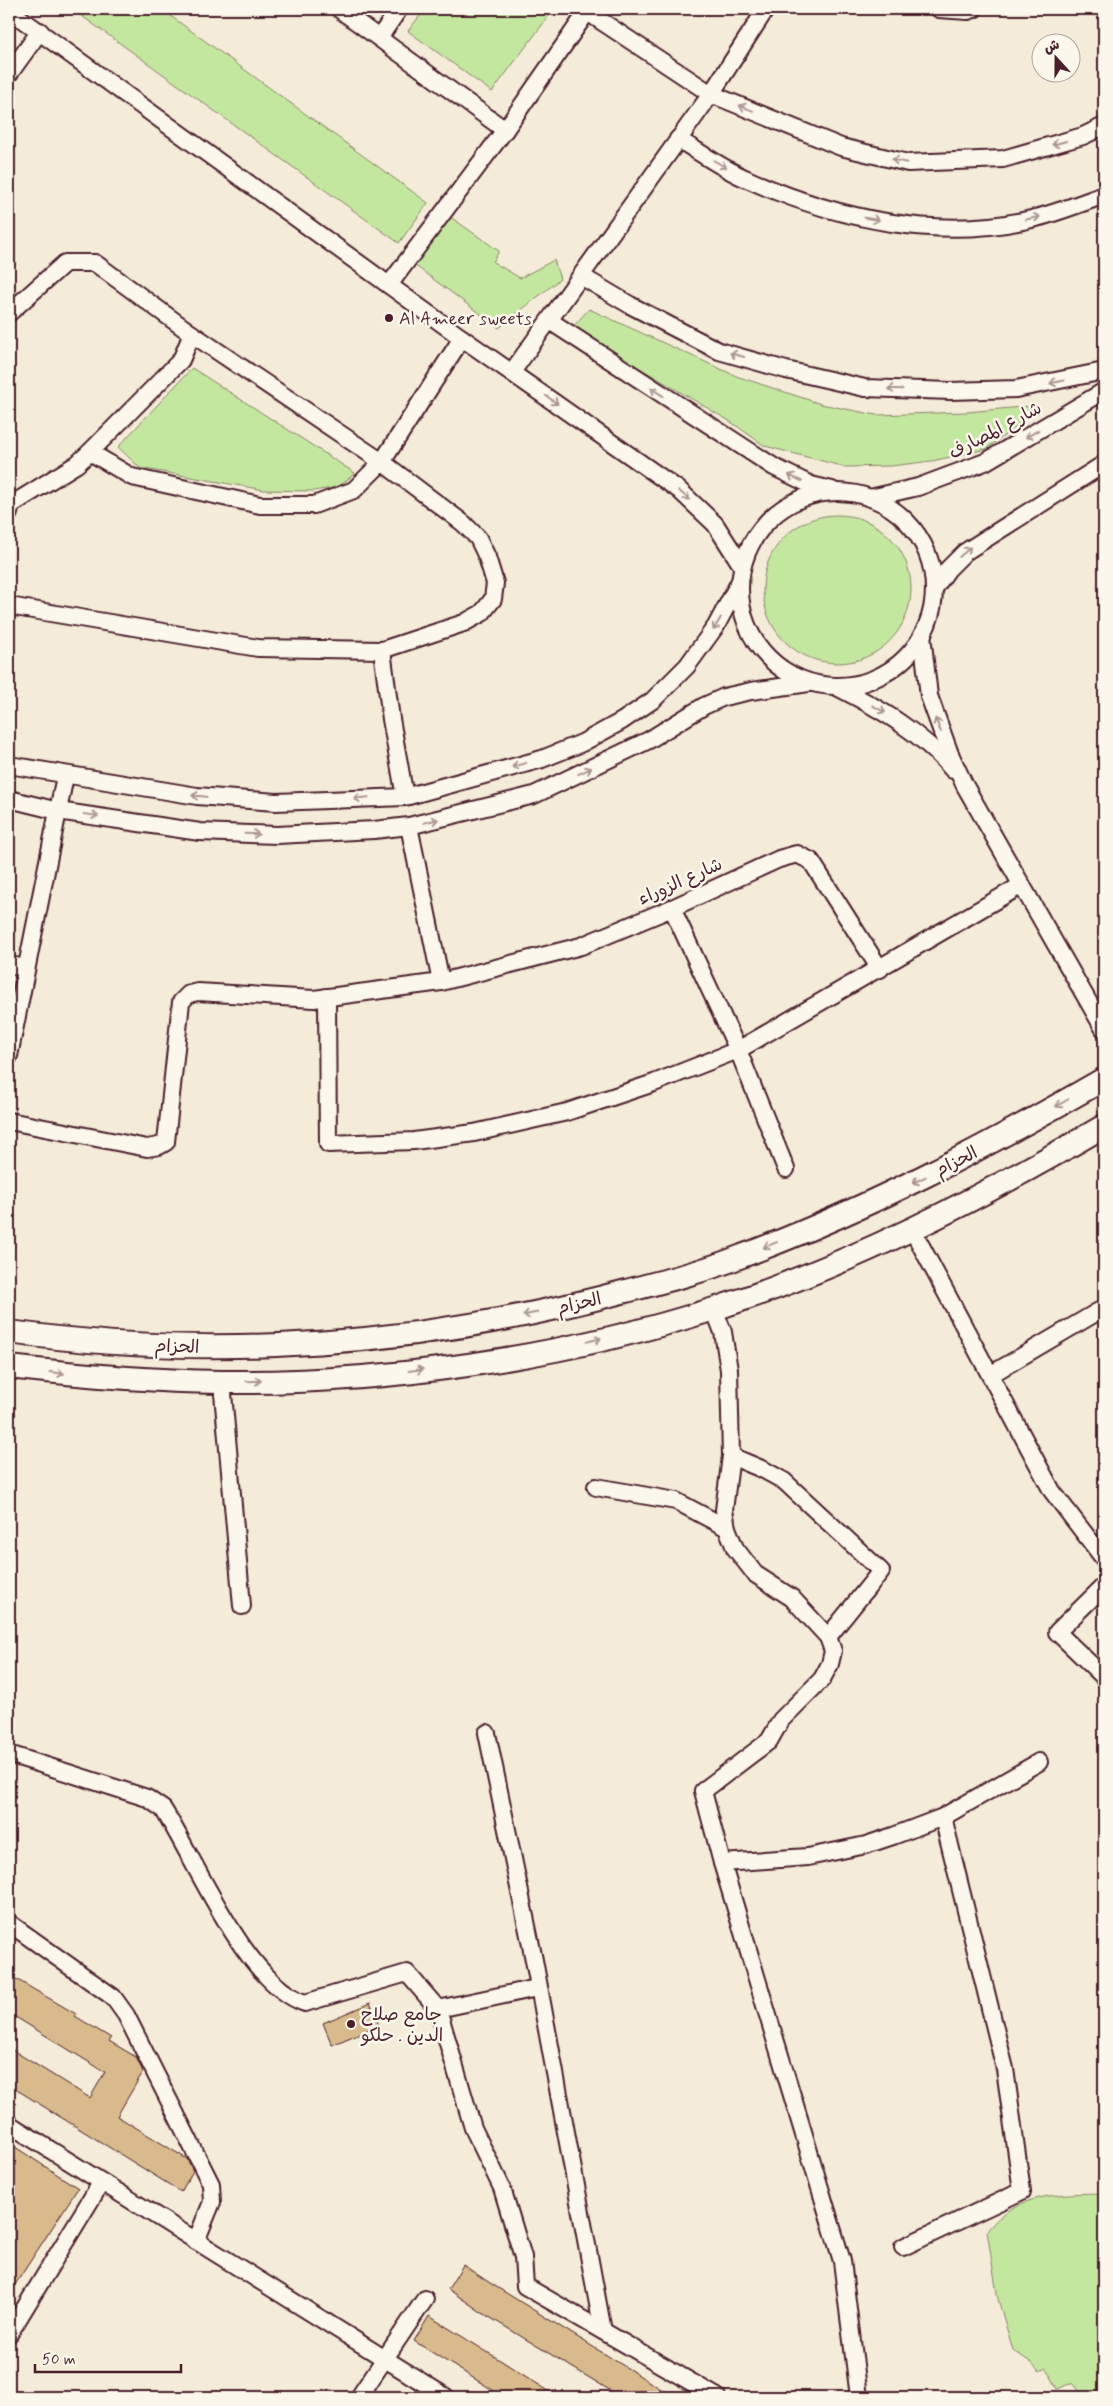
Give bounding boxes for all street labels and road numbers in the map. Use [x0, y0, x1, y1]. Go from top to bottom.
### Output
street label: شارع المصارف [945, 396, 1046, 465]
street label: شارع الزوراء [634, 853, 726, 911]
street label: الحزام [931, 1141, 982, 1184]
street label: الحزام [555, 1287, 604, 1322]
street label: الحزام [154, 1334, 200, 1361]

